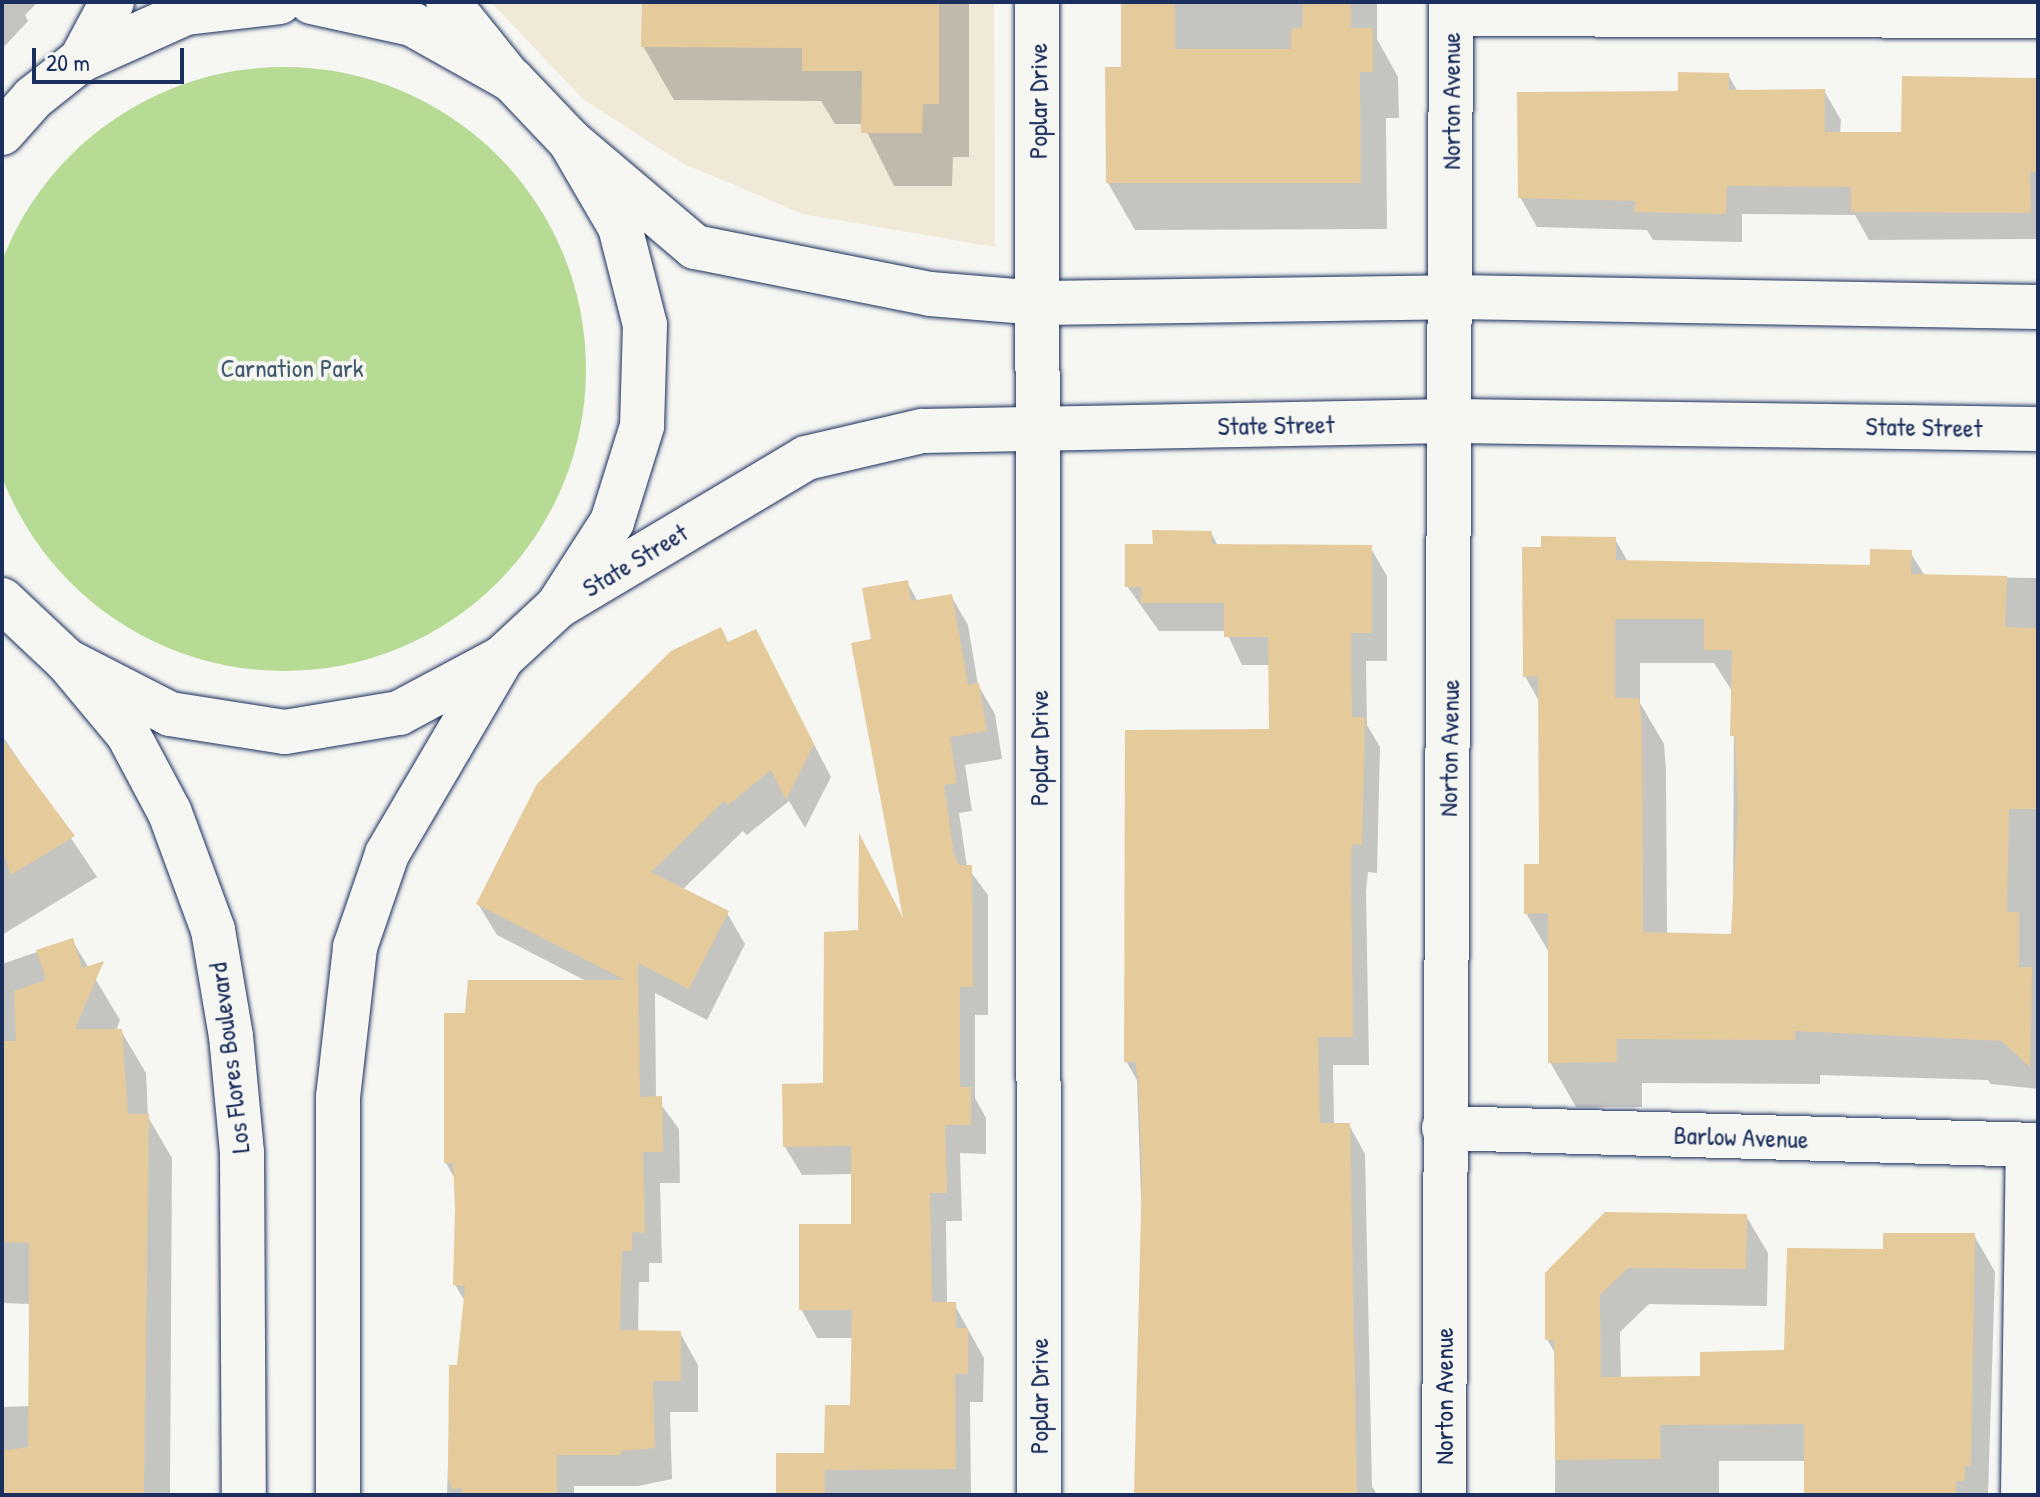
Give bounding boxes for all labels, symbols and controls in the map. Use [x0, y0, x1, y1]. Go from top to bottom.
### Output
scale bar [36, 32, 188, 82]
street label: Norton Avenue [1435, 32, 1467, 170]
street label: Poplar Drive [1022, 43, 1054, 159]
text: 20 m [46, 46, 90, 78]
park label: Carnation Park [221, 352, 363, 384]
street label: State Street [1217, 408, 1335, 442]
street label: State Street [1865, 410, 1983, 444]
street label: State Street [577, 517, 693, 603]
street label: Norton Avenue [1432, 679, 1466, 817]
street label: Poplar Drive [1023, 690, 1055, 806]
street label: Los Flores Boulevard [202, 961, 256, 1155]
street label: Barlow Avenue [1673, 1119, 1809, 1155]
street label: Norton Avenue [1428, 1327, 1460, 1465]
street label: Poplar Drive [1023, 1338, 1055, 1454]

